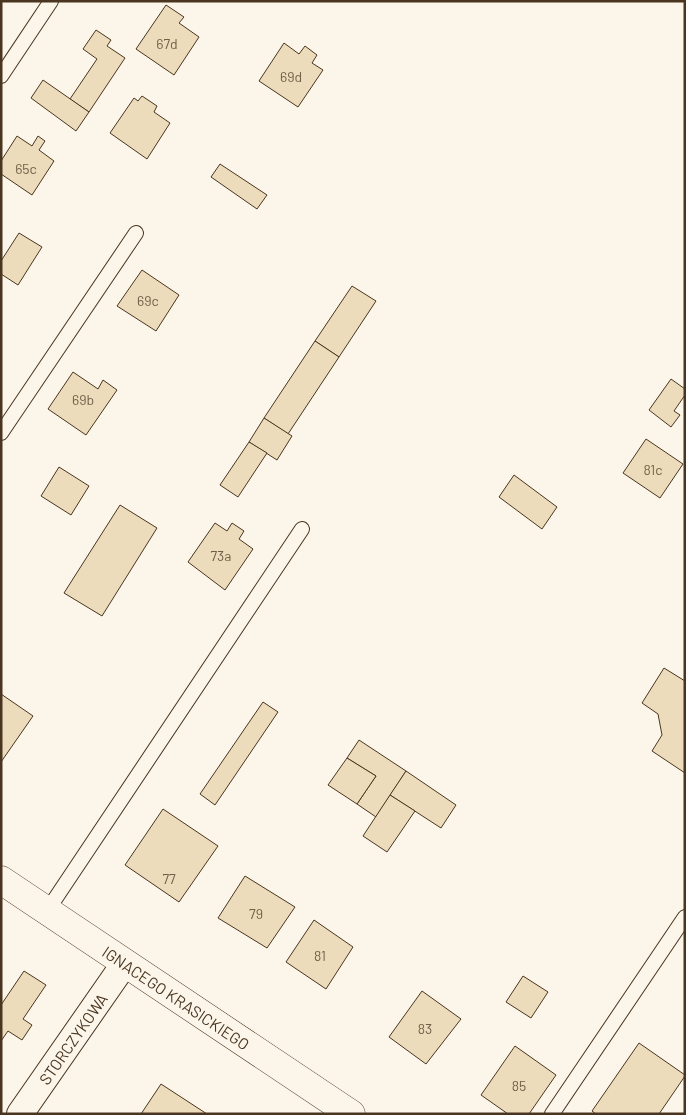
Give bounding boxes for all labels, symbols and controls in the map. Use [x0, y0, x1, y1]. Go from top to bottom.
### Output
house number: 67d [156, 35, 178, 52]
house number: 69d [280, 68, 302, 85]
house number: 65c [15, 160, 37, 177]
house number: 69c [137, 292, 159, 309]
house number: 69b [72, 391, 94, 408]
house number: 81c [643, 461, 663, 478]
house number: 73a [211, 547, 232, 564]
house number: 77 [162, 870, 176, 887]
house number: 79 [249, 905, 263, 922]
street label: IGNACEGO KRASICKIEGO [99, 941, 253, 1053]
house number: 81 [314, 947, 326, 964]
street label: STORCZYKOWA [34, 989, 111, 1088]
house number: 83 [418, 1020, 432, 1037]
house number: 85 [512, 1077, 526, 1094]

